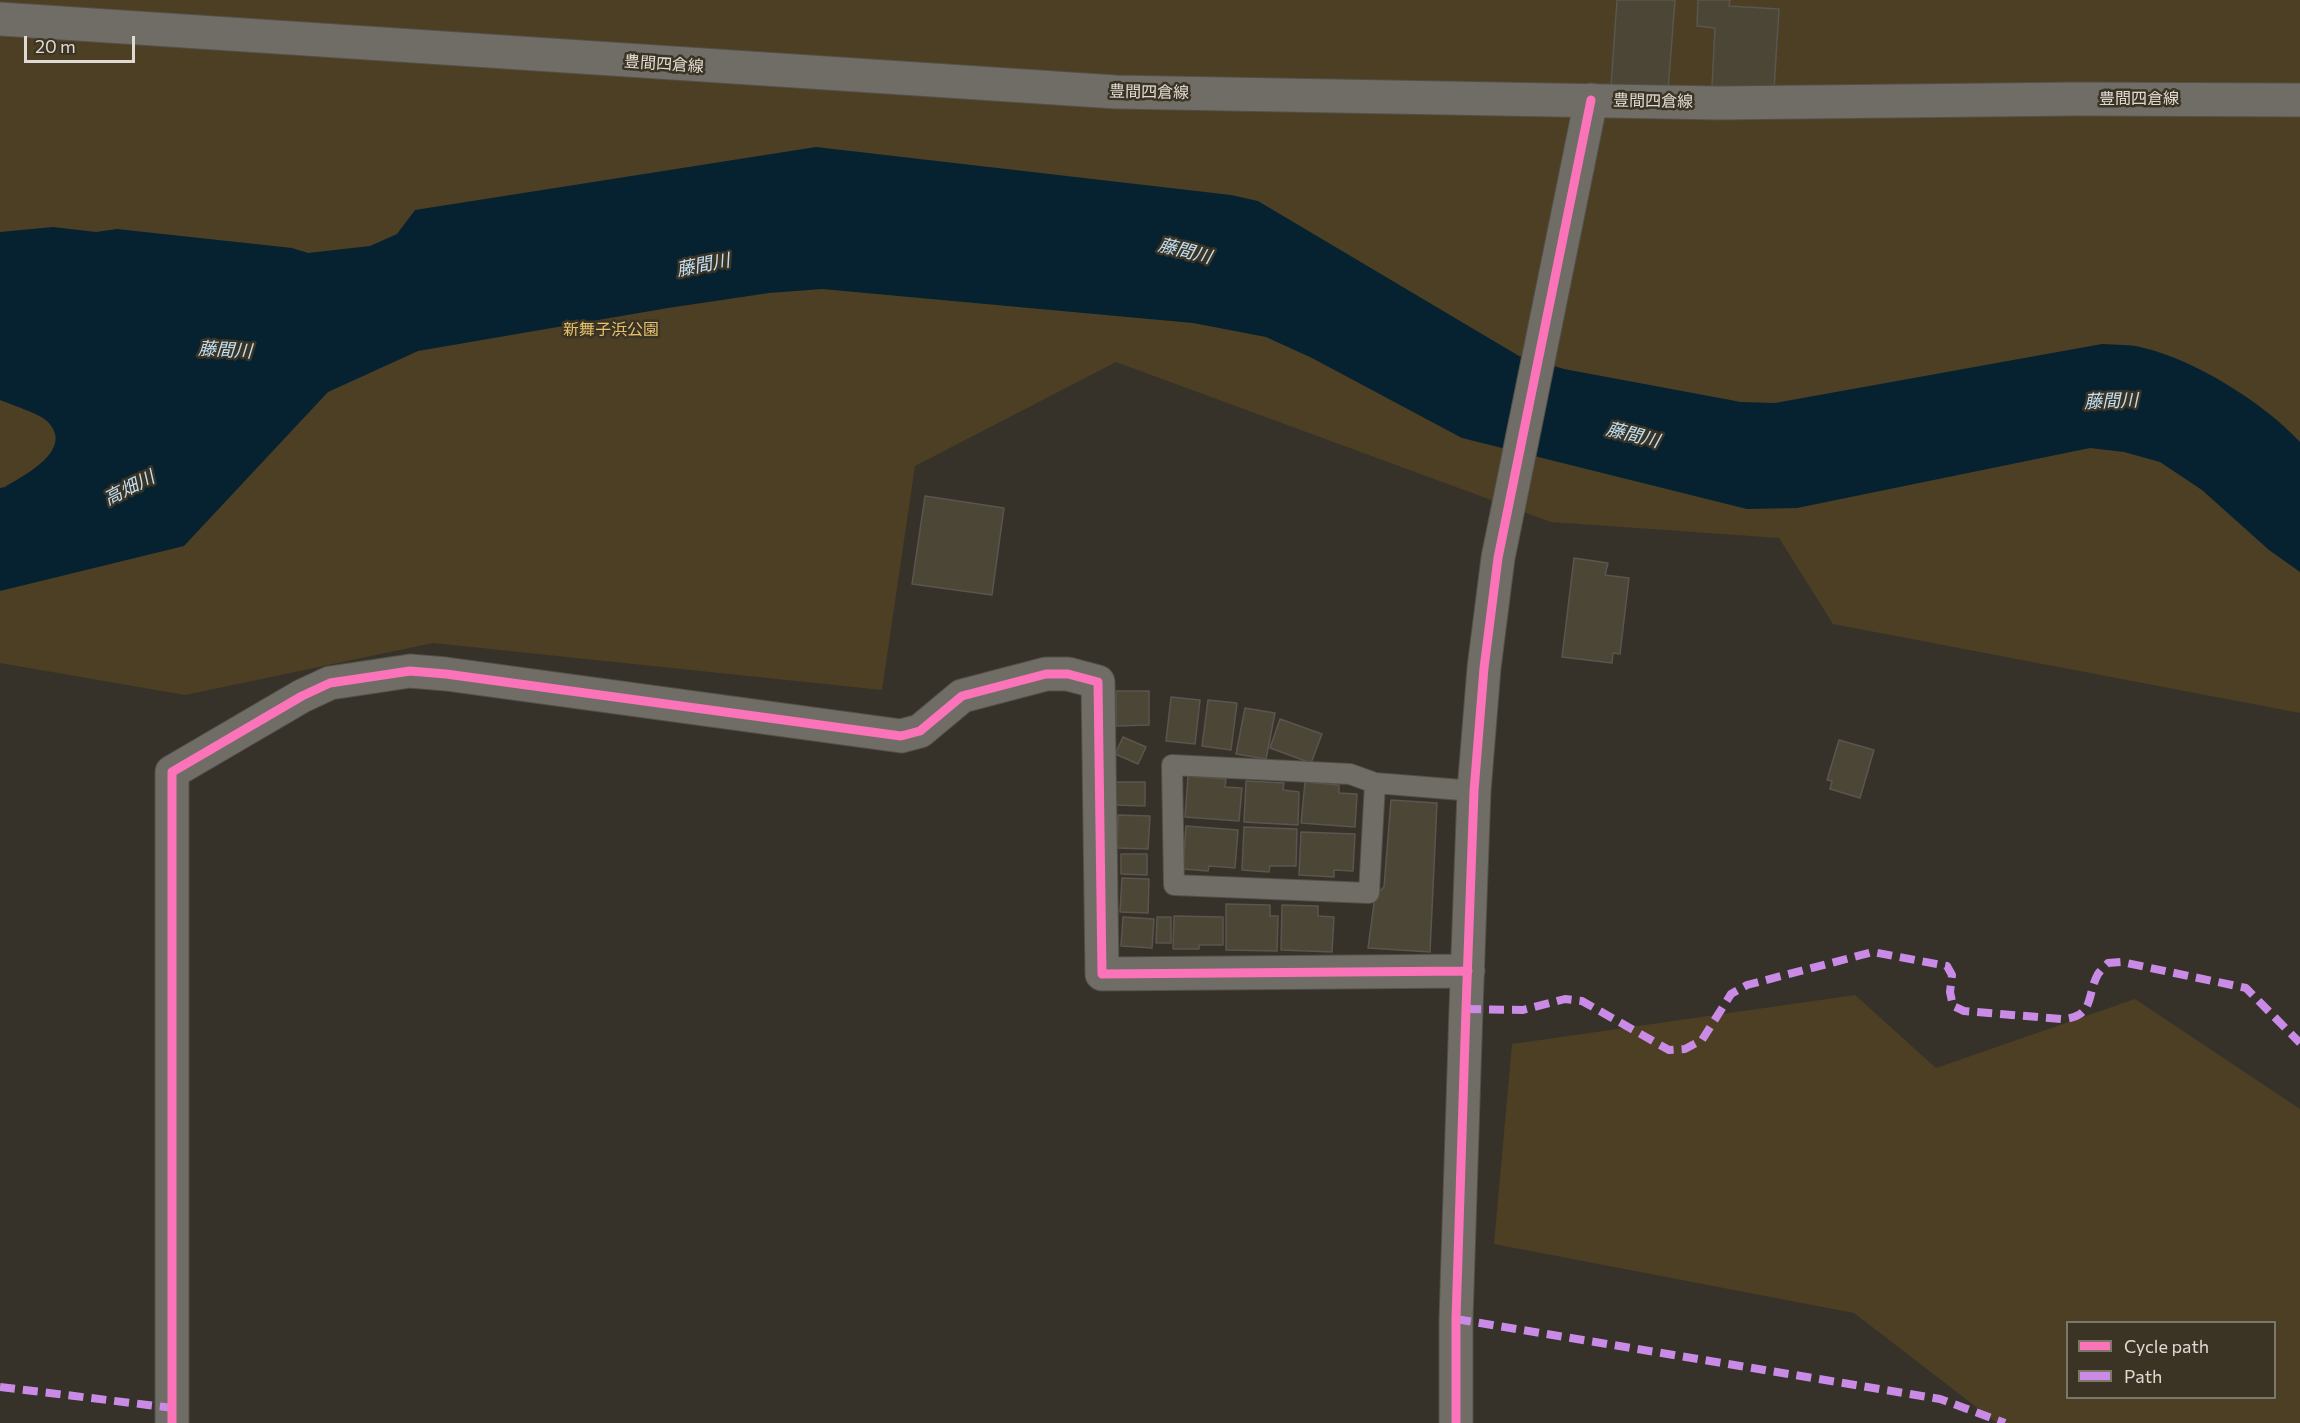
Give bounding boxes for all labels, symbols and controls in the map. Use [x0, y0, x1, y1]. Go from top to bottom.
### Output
scale bar [27, 24, 138, 62]
text: 20 m [35, 35, 76, 57]
street label: 豊間四倉線 [623, 52, 705, 76]
street label: 豊間四倉線 [1109, 82, 1189, 102]
street label: 豊間四倉線 [2099, 89, 2179, 109]
street label: 豊間四倉線 [1613, 91, 1693, 111]
water label: 藤間川 [1156, 234, 1214, 268]
water label: 藤間川 [674, 249, 732, 281]
park label: 新舞子浜公園 [563, 320, 659, 340]
water label: 藤間川 [197, 338, 253, 362]
water label: 藤間川 [2084, 389, 2138, 413]
water label: 藤間川 [1604, 418, 1662, 452]
water label: 高畑川 [100, 466, 158, 510]
legend [2066, 1321, 2276, 1399]
text: Cycle path [2124, 1335, 2209, 1357]
text: Path [2124, 1365, 2162, 1387]

